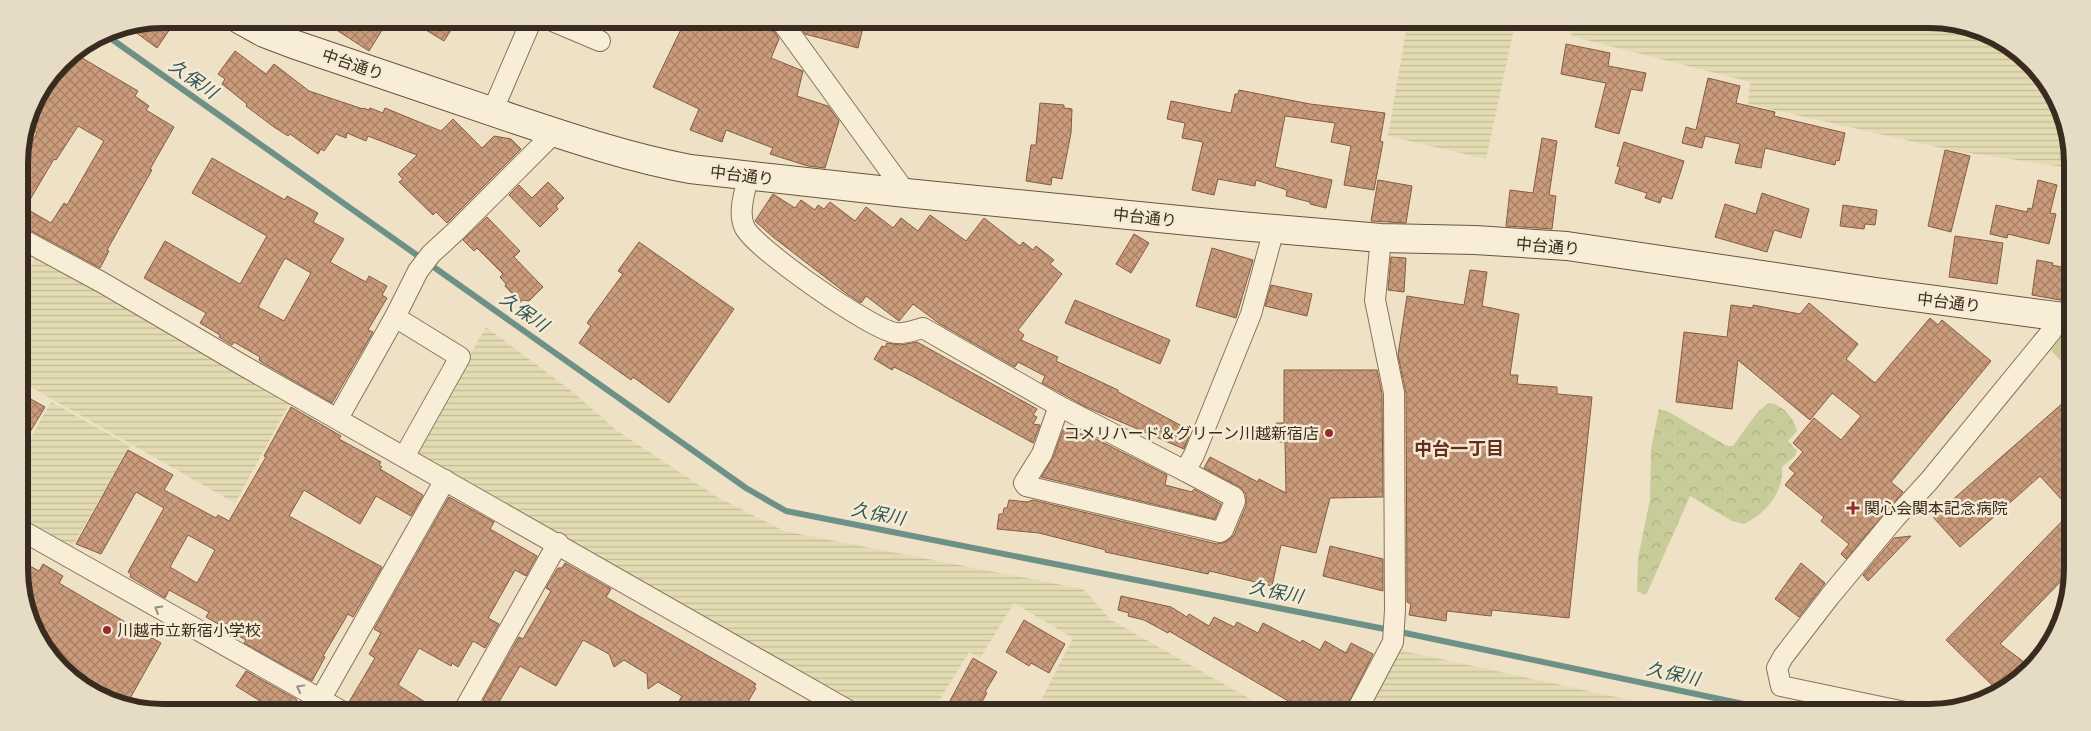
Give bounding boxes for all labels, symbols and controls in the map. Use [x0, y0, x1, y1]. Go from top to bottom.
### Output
street label: 中台通り [319, 45, 386, 84]
water label: 久保川 [165, 55, 223, 104]
street label: 中台通り [709, 162, 775, 189]
street label: 中台通り [1112, 205, 1178, 230]
street label: 中台通り [1515, 234, 1581, 259]
water label: 久保川 [496, 288, 554, 337]
street label: 中台通り [1916, 289, 1982, 316]
place label: コメリハード＆グリーン川越新宿店 [1064, 424, 1319, 443]
marker: コメリハード＆グリーン川越新宿店 [1323, 427, 1335, 439]
district label: 中台一丁目 [1414, 438, 1504, 459]
water label: 久保川 [850, 498, 909, 529]
place label: 関心会関本記念病院 [1864, 499, 2008, 518]
marker: 関心会関本記念病院 [1846, 501, 1860, 515]
water label: 久保川 [1248, 576, 1307, 607]
one-way arrow [155, 605, 164, 615]
place label: 川越市立新宿小学校 [117, 621, 261, 640]
marker: 川越市立新宿小学校 [101, 624, 113, 636]
water label: 久保川 [1645, 658, 1704, 690]
one-way arrow [296, 685, 305, 695]

